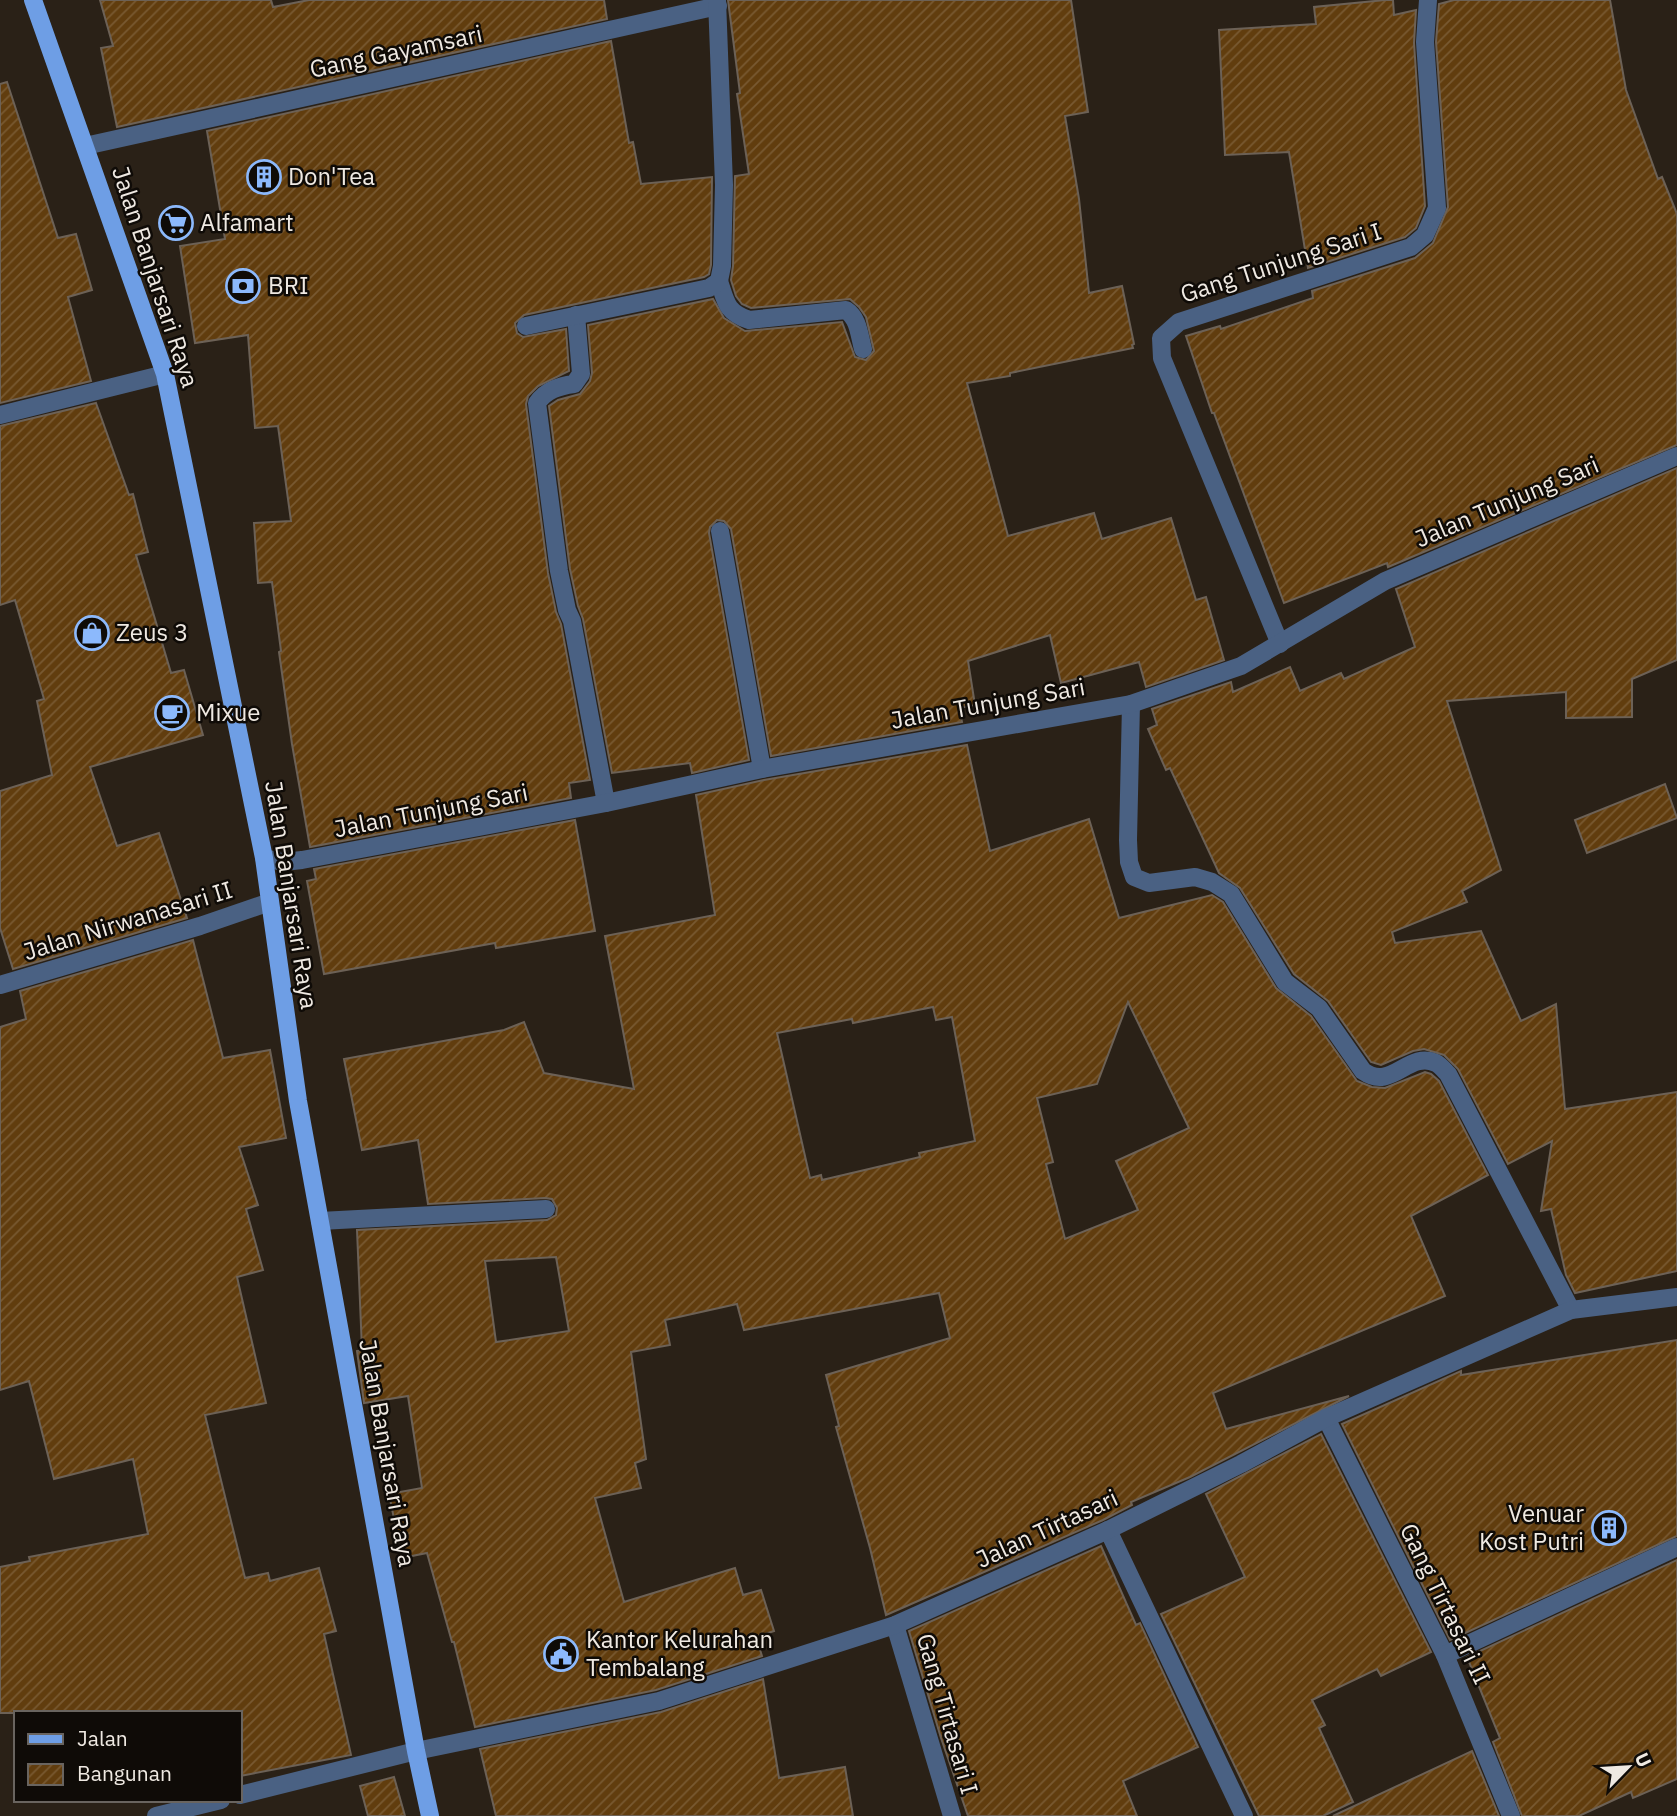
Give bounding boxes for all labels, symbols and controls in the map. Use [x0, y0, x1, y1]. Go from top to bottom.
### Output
street label: Gang Gayamsari [307, 17, 485, 85]
building icon: Don'Tea [245, 158, 283, 196]
place label: Don'Tea [288, 160, 375, 192]
street label: Jalan Banjarsari Raya [105, 162, 207, 392]
supermarket icon: Alfamart [157, 204, 195, 242]
place label: Alfamart [200, 206, 294, 238]
street label: Gang Tunjung Sari I [1176, 214, 1385, 310]
bank icon: BRI [224, 267, 262, 305]
place label: BRI [268, 269, 309, 301]
street label: Jalan Tunjung Sari [1410, 448, 1603, 554]
shop icon: Zeus 3 [73, 614, 111, 652]
place label: Zeus 3 [116, 616, 188, 648]
street label: Jalan Tunjung Sari [888, 670, 1087, 736]
cafe icon: Mixue [153, 694, 191, 732]
place label: Mixue [196, 696, 260, 728]
street label: Jalan Tunjung Sari [331, 776, 530, 844]
street label: Jalan Banjarsari Raya [258, 778, 326, 1011]
street label: Jalan Nirwanasari II [19, 873, 236, 967]
street label: Jalan Banjarsari Raya [352, 1336, 424, 1569]
street label: Jalan Tirtasari [971, 1481, 1123, 1575]
place label: Venuar Kost Putri [1479, 1497, 1584, 1557]
building icon: Venuar Kost Putri [1590, 1509, 1628, 1547]
street label: Gang Tirtasari II [1393, 1518, 1499, 1689]
place label: Kantor Kelurahan Tembalang [586, 1623, 773, 1683]
street label: Gang Tirtasari I [910, 1630, 986, 1798]
public building icon: Kantor Kelurahan Tembalang [542, 1635, 580, 1673]
legend [14, 1711, 242, 1802]
text: Jalan [77, 1724, 128, 1752]
north arrow [1593, 1732, 1663, 1802]
text: U [1630, 1749, 1657, 1771]
text: Bangunan [77, 1759, 172, 1787]

